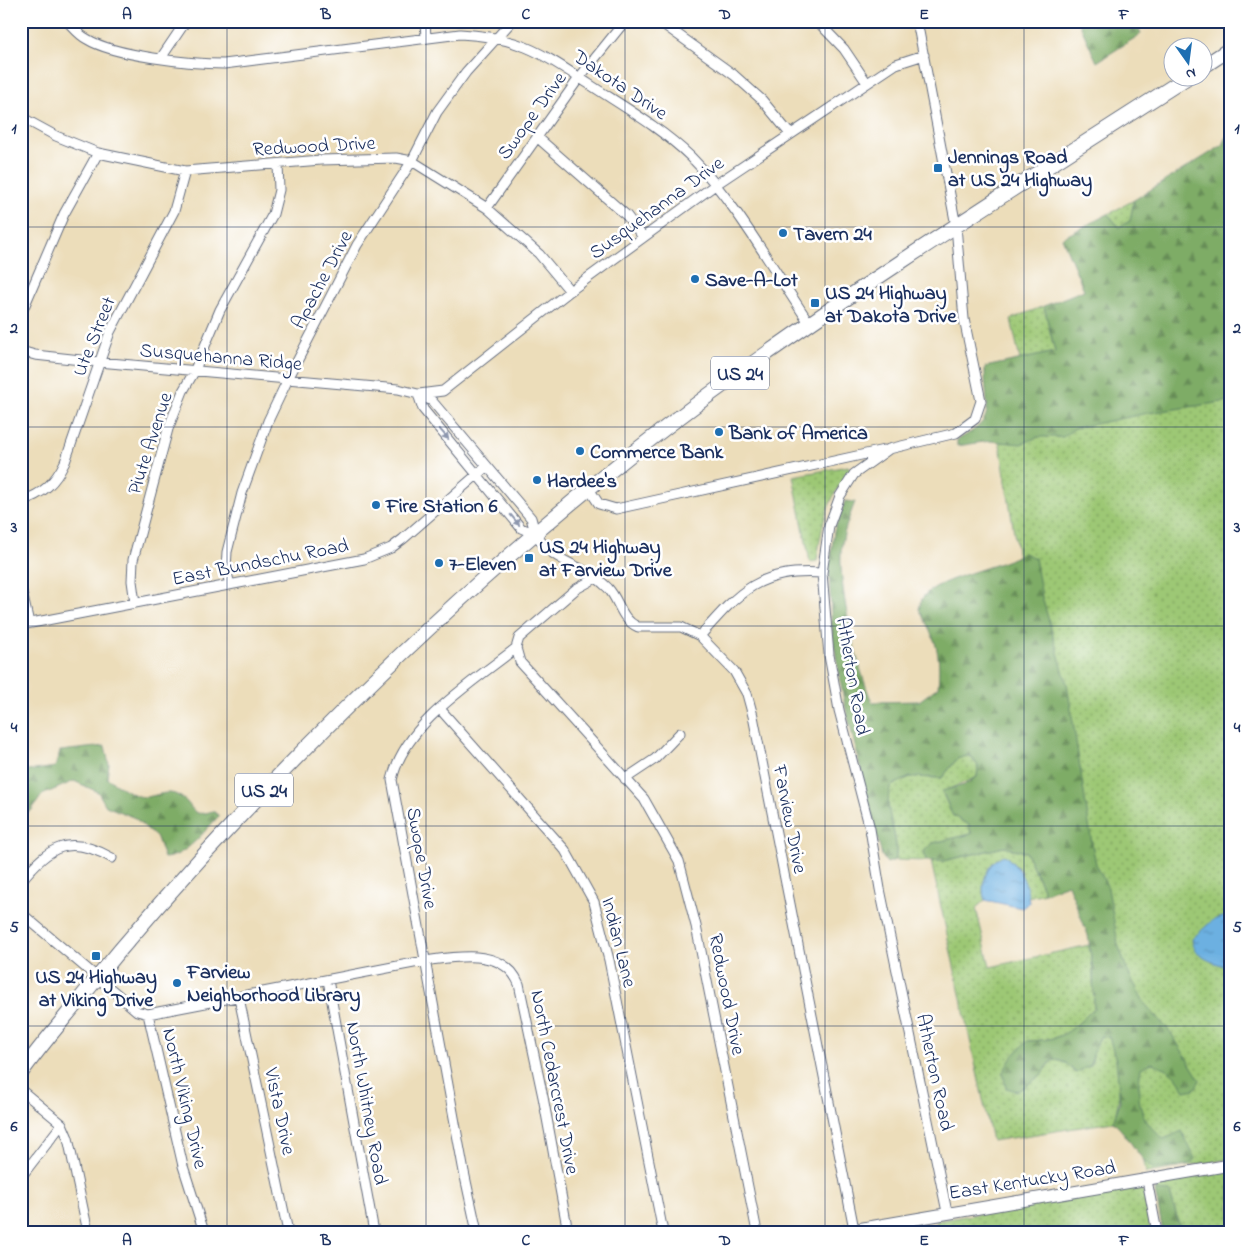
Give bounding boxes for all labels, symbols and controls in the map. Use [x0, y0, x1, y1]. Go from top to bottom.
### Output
text: A [122, 3, 132, 27]
text: B [320, 3, 332, 27]
text: C [522, 3, 531, 27]
text: D [718, 3, 731, 27]
text: E [919, 3, 929, 27]
text: F [1118, 3, 1130, 27]
north arrow [1164, 38, 1214, 88]
street label: Dakota Drive [566, 43, 673, 129]
text: N [1184, 62, 1198, 84]
street label: Swope Drive [491, 66, 575, 167]
text: 1 [11, 117, 17, 141]
text: 1 [1234, 117, 1240, 141]
street label: Redwood Drive [252, 130, 376, 165]
place label: Jennings Road at US 24 Highway [948, 144, 1092, 197]
street label: Susquehanna Drive [584, 150, 731, 268]
marker: Jennings Road at US 24 Highway [932, 162, 944, 174]
place label: Tavern 24 [793, 221, 873, 250]
street label: Apache Drive [285, 226, 361, 335]
marker: Tavern 24 [777, 227, 789, 239]
place label: Save-A-Lot [705, 267, 798, 296]
marker: Save-A-Lot [689, 273, 701, 285]
place label: US 24 Highway at Dakota Drive [825, 280, 957, 332]
street label: Ute Street [66, 292, 125, 381]
marker: US 24 Highway at Dakota Drive [809, 297, 821, 309]
text: 2 [9, 317, 18, 341]
text: 2 [1232, 317, 1241, 341]
street label: Susquehanna Ridge [138, 337, 303, 381]
road number: US 24 [711, 356, 769, 389]
street label: Piute Avenue [121, 389, 182, 499]
place label: Bank of America [728, 420, 868, 449]
marker: Bank of America [713, 426, 725, 438]
one-way arrow [439, 427, 450, 440]
place label: Commerce Bank [590, 439, 725, 468]
marker: Commerce Bank [574, 445, 586, 457]
place label: Hardee's [547, 468, 617, 497]
marker: Hardee's [531, 474, 543, 486]
place label: Fire Station 6 [385, 493, 498, 522]
marker: Fire Station 6 [370, 499, 382, 511]
one-way arrow [510, 513, 521, 526]
text: 3 [10, 516, 18, 540]
text: 3 [1233, 516, 1241, 540]
street label: East Bundschu Road [170, 532, 351, 595]
place label: US 24 Highway at Farview Drive [539, 534, 673, 586]
place label: 7-Eleven [449, 551, 516, 580]
marker: US 24 Highway at Farview Drive [523, 552, 535, 564]
marker: 7-Eleven [433, 557, 445, 569]
street label: Atherton Road [827, 615, 876, 738]
text: 4 [10, 716, 18, 740]
text: 4 [1233, 716, 1241, 740]
street label: Farview Drive [764, 762, 813, 876]
road number: US 24 [235, 774, 293, 806]
street label: Swope Drive [397, 805, 444, 912]
street label: Indian Lane [592, 894, 643, 991]
text: 5 [9, 916, 19, 940]
text: 5 [1232, 916, 1242, 940]
street label: Redwood Drive [700, 931, 752, 1058]
marker: US 24 Highway at Viking Drive [90, 950, 102, 962]
place label: Farview Neighborhood Library [186, 959, 360, 1012]
place label: US 24 Highway at Viking Drive [35, 964, 157, 1017]
marker: Farview Neighborhood Library [171, 977, 183, 989]
street label: North Cedarcrest Drive [521, 988, 586, 1177]
street label: Atherton Road [907, 1011, 960, 1134]
street label: North Whitney Road [337, 1020, 394, 1187]
street label: North Viking Drive [152, 1025, 214, 1172]
street label: Vista Drive [255, 1064, 302, 1158]
text: 6 [9, 1115, 18, 1139]
text: 6 [1232, 1115, 1241, 1139]
street label: East Kentucky Road [947, 1154, 1118, 1209]
text: A [122, 1229, 132, 1253]
text: B [320, 1229, 332, 1253]
text: C [522, 1229, 531, 1253]
text: D [718, 1229, 731, 1253]
text: E [919, 1229, 929, 1253]
text: F [1118, 1229, 1130, 1253]

